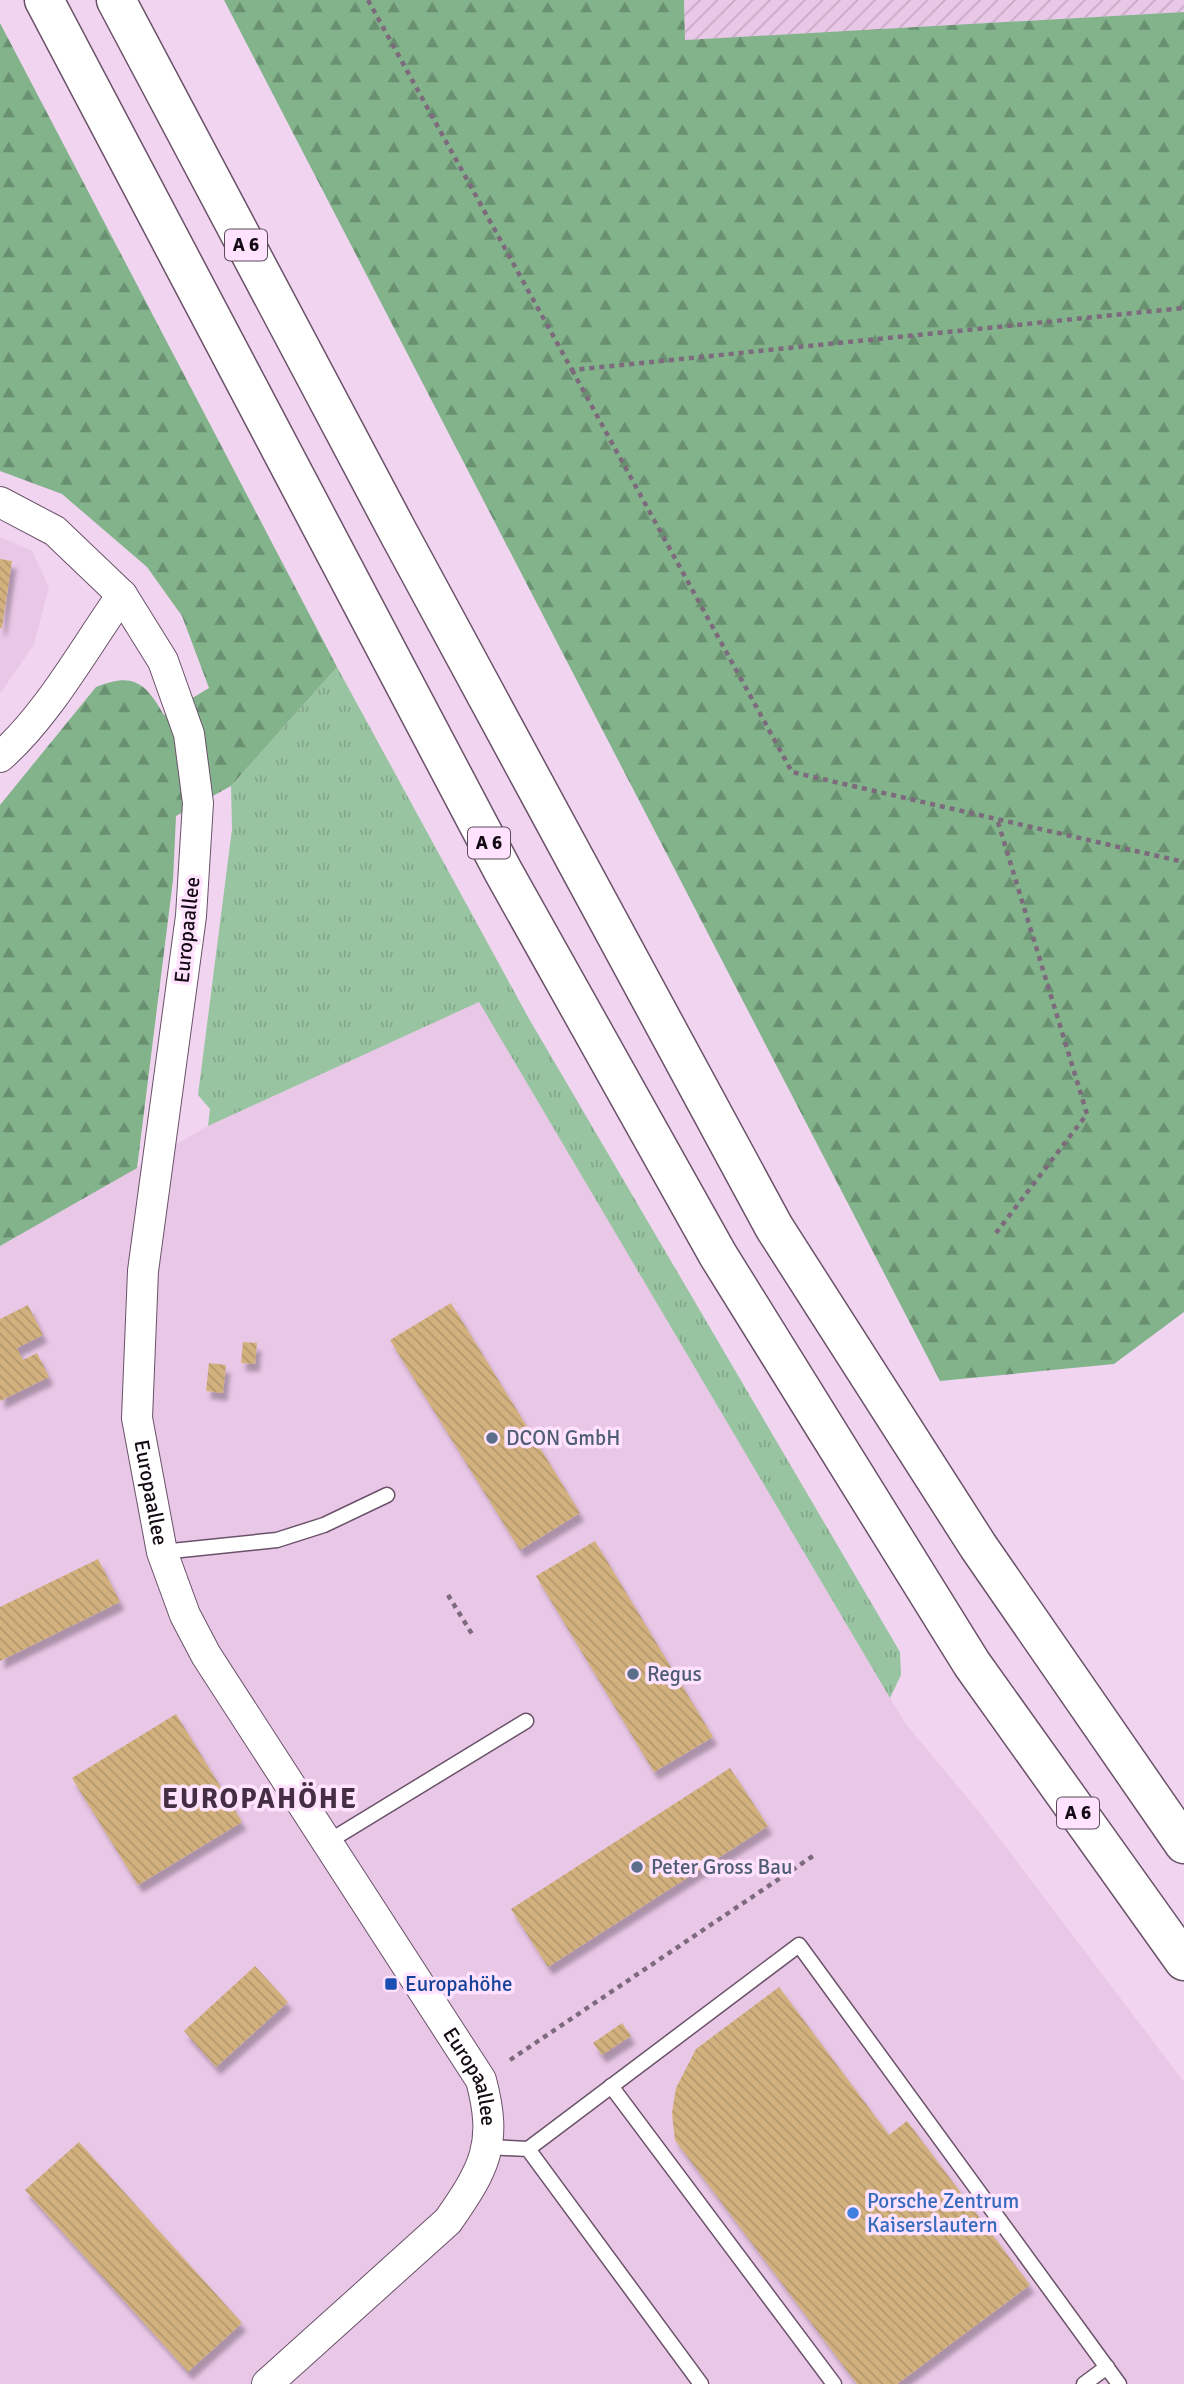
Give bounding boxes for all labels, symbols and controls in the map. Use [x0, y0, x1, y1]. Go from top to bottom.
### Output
road number: A 6 [225, 230, 267, 260]
road number: A 6 [468, 828, 510, 858]
street label: Europaallee [168, 876, 206, 984]
place label: DCON GmbH [506, 1425, 620, 1451]
marker: DCON GmbH [484, 1430, 500, 1446]
street label: Europaallee [128, 1438, 173, 1547]
place label: Regus [647, 1661, 702, 1687]
marker: Regus [625, 1666, 641, 1682]
district label: EUROPAHÖHE [162, 1782, 358, 1816]
road number: A 6 [1057, 1798, 1099, 1828]
place label: Peter Gross Bau [651, 1854, 792, 1880]
marker: Peter Gross Bau [629, 1859, 645, 1875]
place label: Europahöhe [405, 1971, 512, 1997]
marker: Europahöhe [383, 1976, 399, 1992]
street label: Europaallee [437, 2022, 501, 2127]
place label: Porsche Zentrum Kaiserslautern [867, 2188, 1019, 2238]
marker: Porsche Zentrum Kaiserslautern [845, 2205, 861, 2221]

